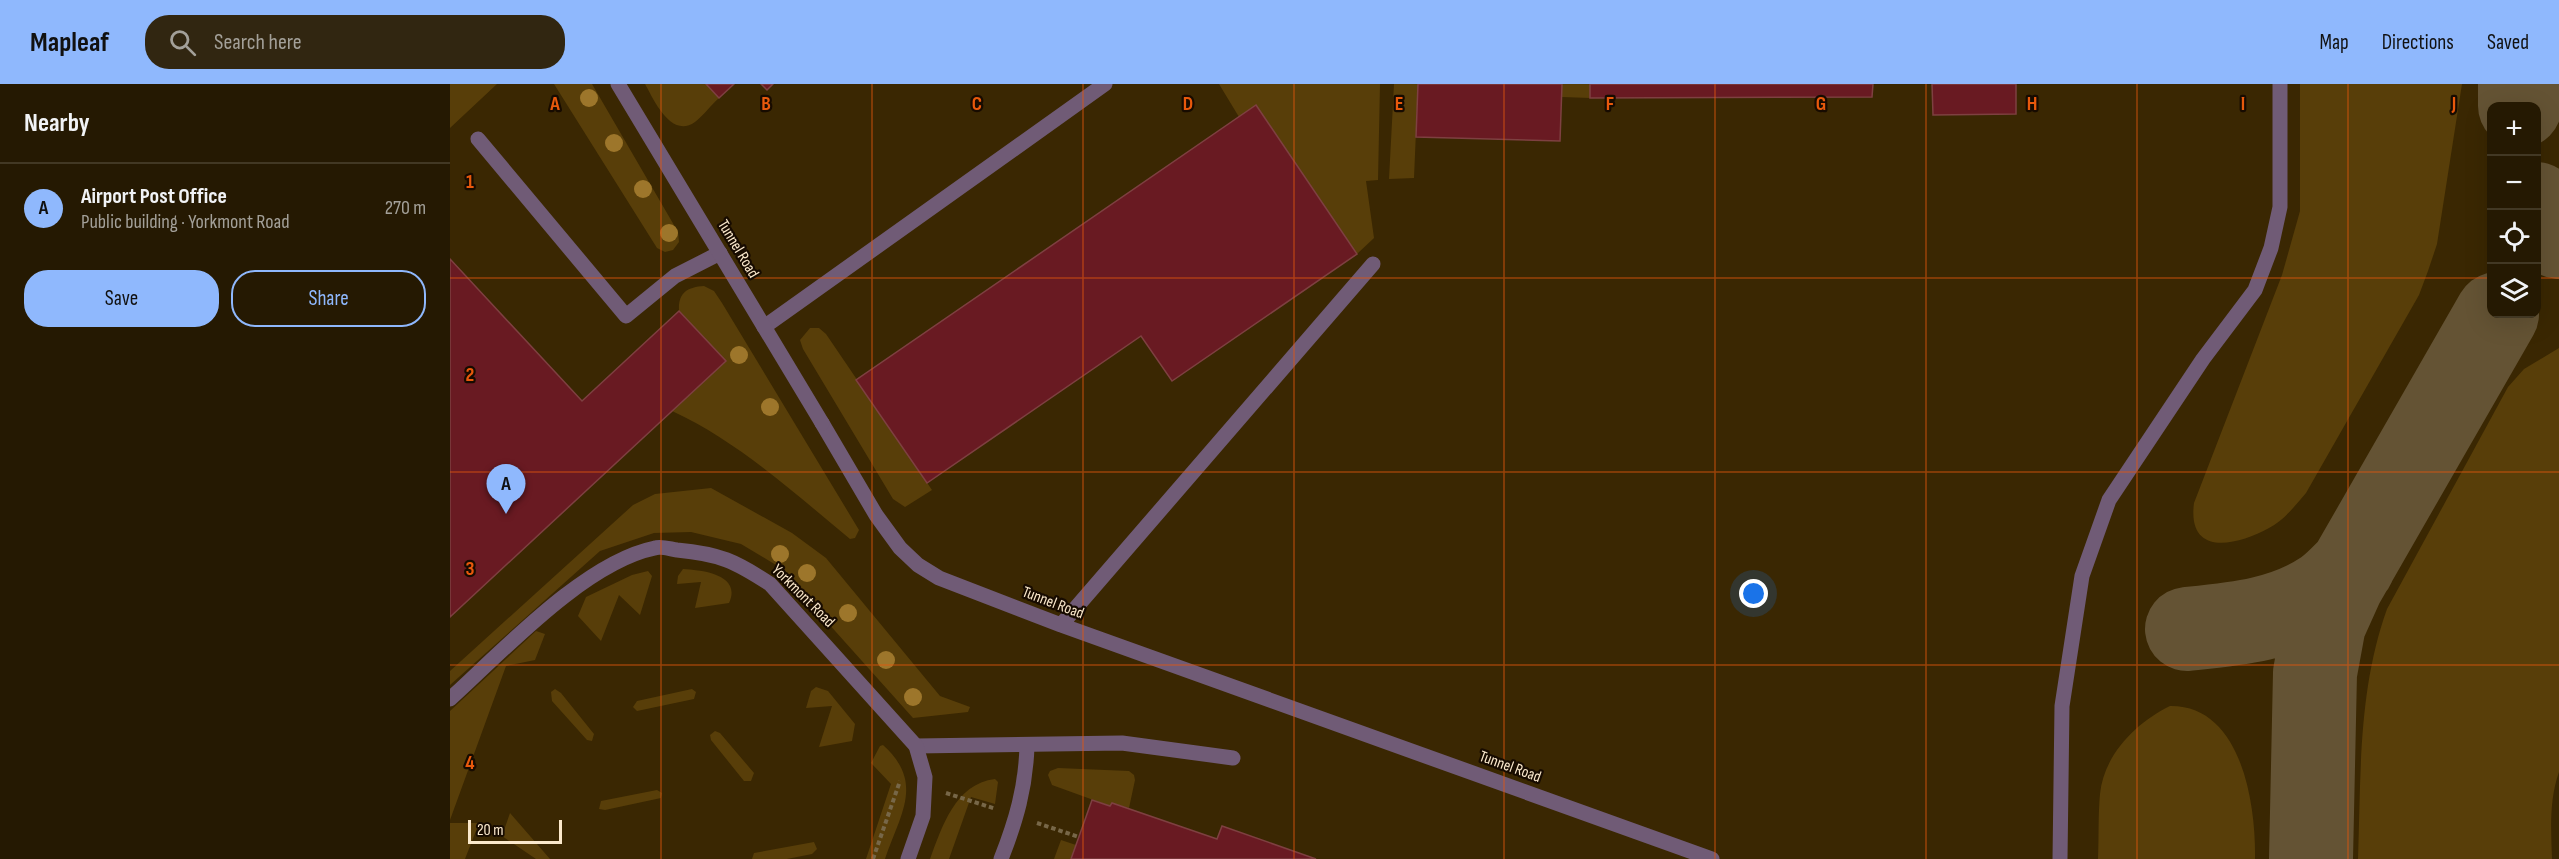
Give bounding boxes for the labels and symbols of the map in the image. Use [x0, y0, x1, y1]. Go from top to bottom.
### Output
text: A [549, 92, 560, 116]
text: B [761, 92, 771, 116]
text: C [972, 92, 982, 116]
text: D [1183, 92, 1193, 116]
text: E [1395, 92, 1403, 116]
text: F [1606, 92, 1614, 116]
text: G [1816, 92, 1826, 116]
text: H [2027, 92, 2037, 116]
text: I [2241, 92, 2245, 116]
text: J [2451, 92, 2456, 116]
text: 1 [466, 170, 474, 194]
street label: Tunnel Road [713, 217, 763, 281]
text: 2 [466, 363, 474, 387]
pin: A [486, 464, 526, 514]
text: 3 [466, 557, 475, 581]
street label: Yorkmont Road [768, 561, 838, 631]
your location [1739, 579, 1768, 608]
street label: Tunnel Road [1020, 583, 1086, 623]
street label: Tunnel Road [1477, 747, 1543, 787]
text: 4 [465, 751, 475, 775]
scale bar [468, 817, 562, 844]

